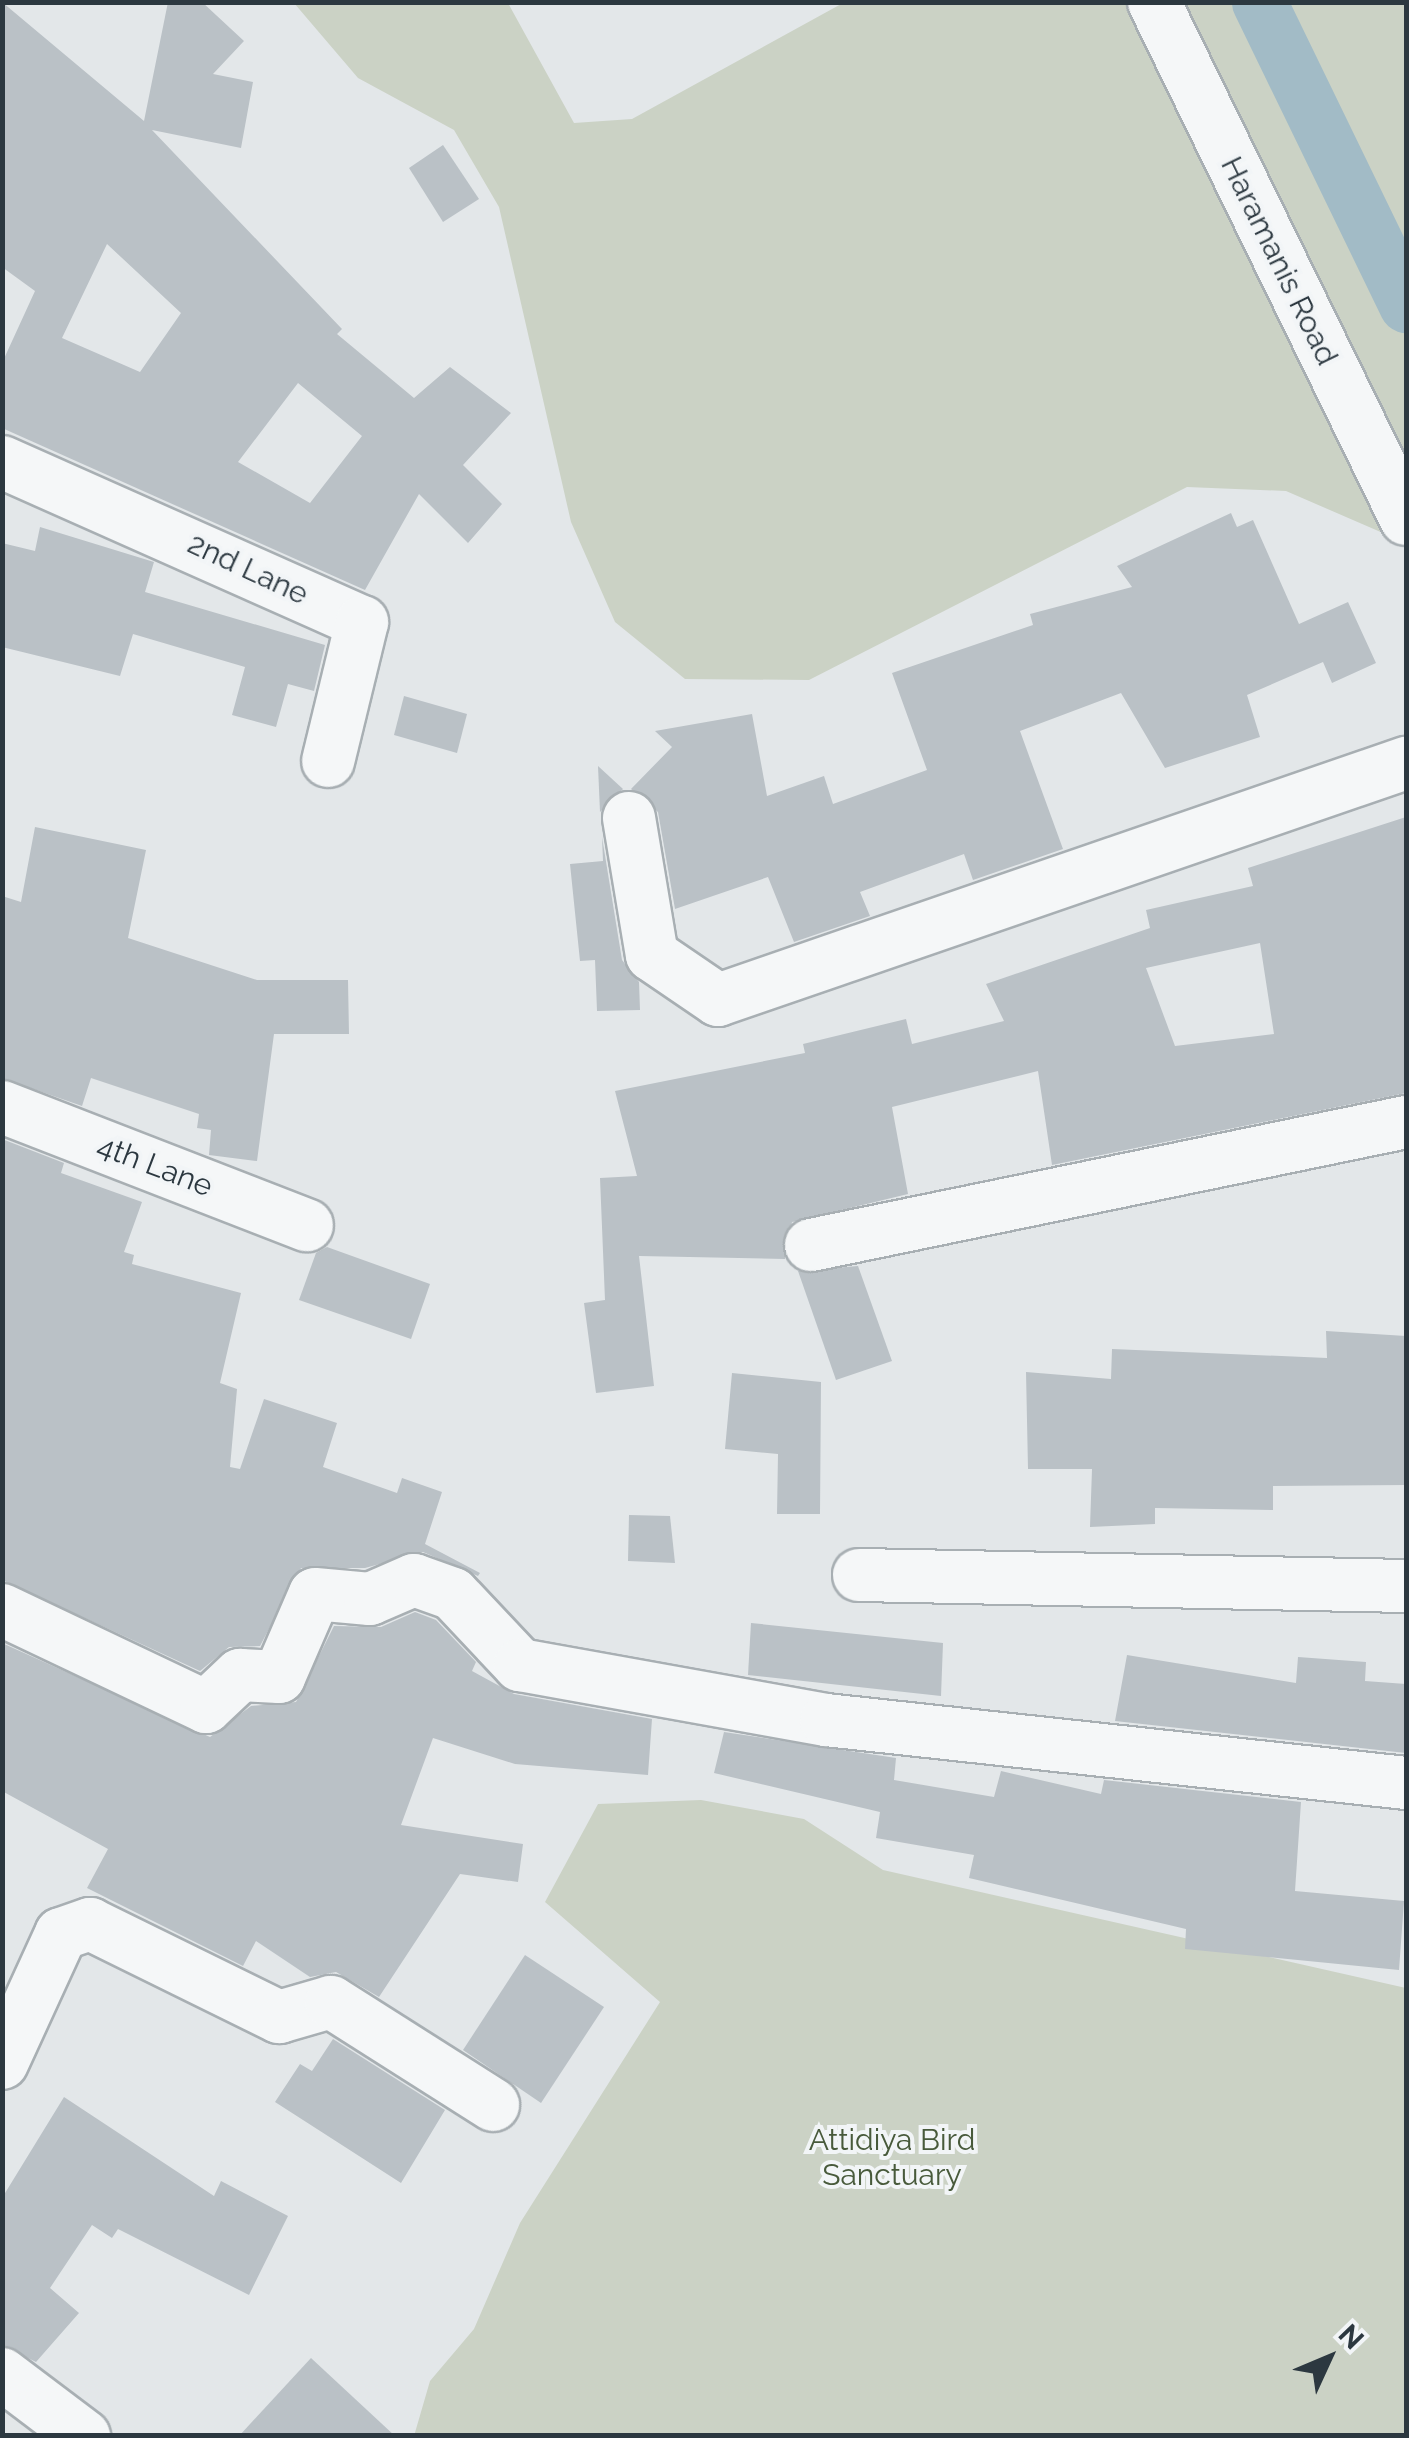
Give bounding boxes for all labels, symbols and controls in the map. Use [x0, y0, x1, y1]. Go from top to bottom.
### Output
street label: Haramanis Road [1213, 151, 1345, 371]
street label: 2nd Lane [182, 526, 314, 612]
street label: 4th Lane [92, 1128, 218, 1204]
park label: Attidiya Bird Sanctuary [809, 2122, 975, 2192]
north arrow [1279, 2308, 1379, 2408]
text: N [1332, 2318, 1370, 2356]

